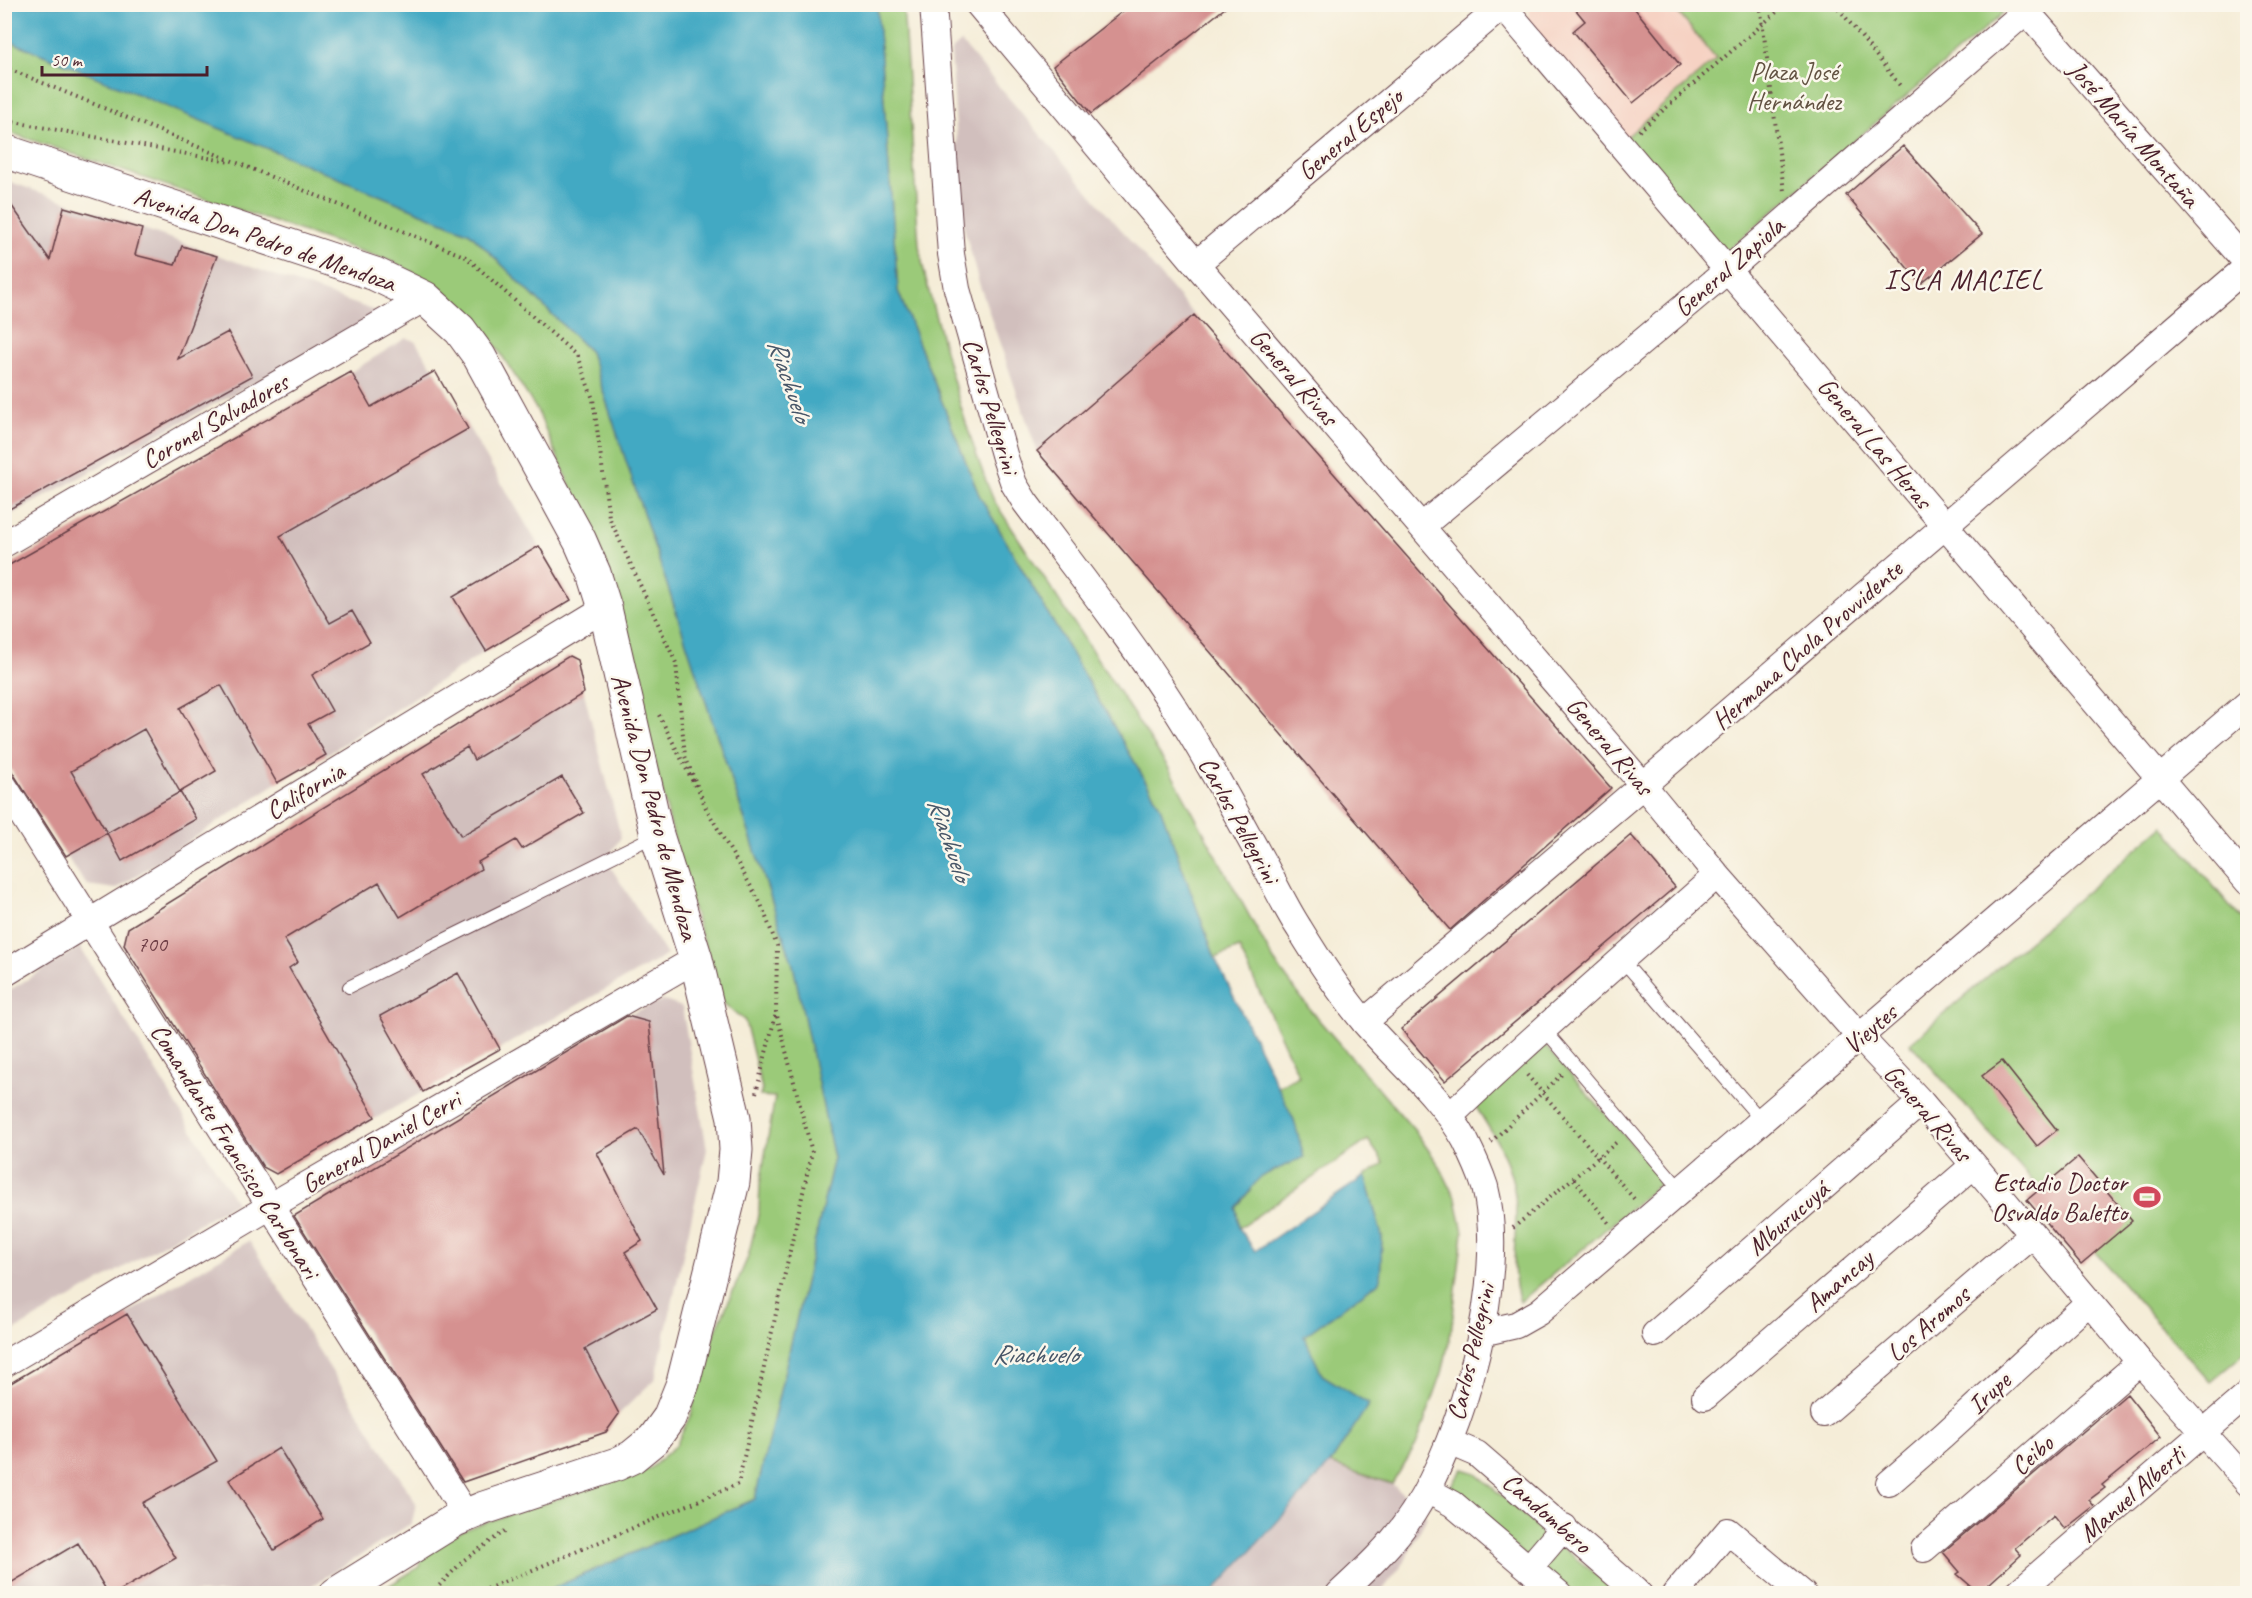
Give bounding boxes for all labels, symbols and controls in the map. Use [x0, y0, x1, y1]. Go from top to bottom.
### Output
scale bar [42, 39, 207, 77]
text: 50 m [51, 49, 84, 71]
street label: José María Montaña [2060, 52, 2208, 216]
park label: Plaza José Hernández [1747, 55, 1843, 118]
street label: General Espejo [1291, 79, 1412, 188]
street label: Avenida Don Pedro de Mendoza [130, 179, 402, 300]
street label: General Zapiola [1667, 209, 1792, 324]
district label: ISLA MACIEL [1884, 262, 2044, 297]
street label: General Rivas [1243, 321, 1347, 434]
water label: Riachuelo [760, 334, 821, 430]
street label: Carlos Pellegrini [955, 334, 1028, 481]
street label: Coronel Salvadores [136, 365, 296, 476]
street label: General Las Heras [1810, 371, 1941, 517]
street label: Hermana Chola Provvidente [1705, 552, 1910, 737]
street label: Avenida Don Pedro de Mendoza [604, 670, 707, 945]
street label: General Rivas [1559, 690, 1662, 804]
street label: Carlos Pellegrini [1191, 751, 1289, 892]
street label: California [260, 754, 352, 827]
water label: Riachuelo [920, 793, 981, 889]
house number: 700 [137, 930, 169, 958]
street label: Vieytes [1836, 995, 1905, 1061]
street label: Comandante Francisco Carbonari [143, 1017, 329, 1287]
street label: General Rivas [1877, 1057, 1981, 1170]
street label: General Daniel Cerri [296, 1082, 469, 1201]
place label: Estadio Doctor Osvaldo Baletto [1992, 1166, 2130, 1229]
street label: Mburucuyá [1740, 1172, 1838, 1263]
sports icon: Estadio Doctor Osvaldo Baletto [2132, 1182, 2162, 1212]
street label: Amancay [1798, 1241, 1881, 1320]
street label: Carlos Pellegrini [1439, 1277, 1503, 1424]
street label: Los Aromos [1880, 1277, 1978, 1369]
water label: Riachuelo [992, 1337, 1082, 1371]
street label: Irupe [1960, 1364, 2019, 1421]
street label: Ceibo [2004, 1426, 2062, 1483]
street label: Manuel Alberti [2072, 1437, 2194, 1549]
street label: Candombero [1496, 1465, 1600, 1562]

